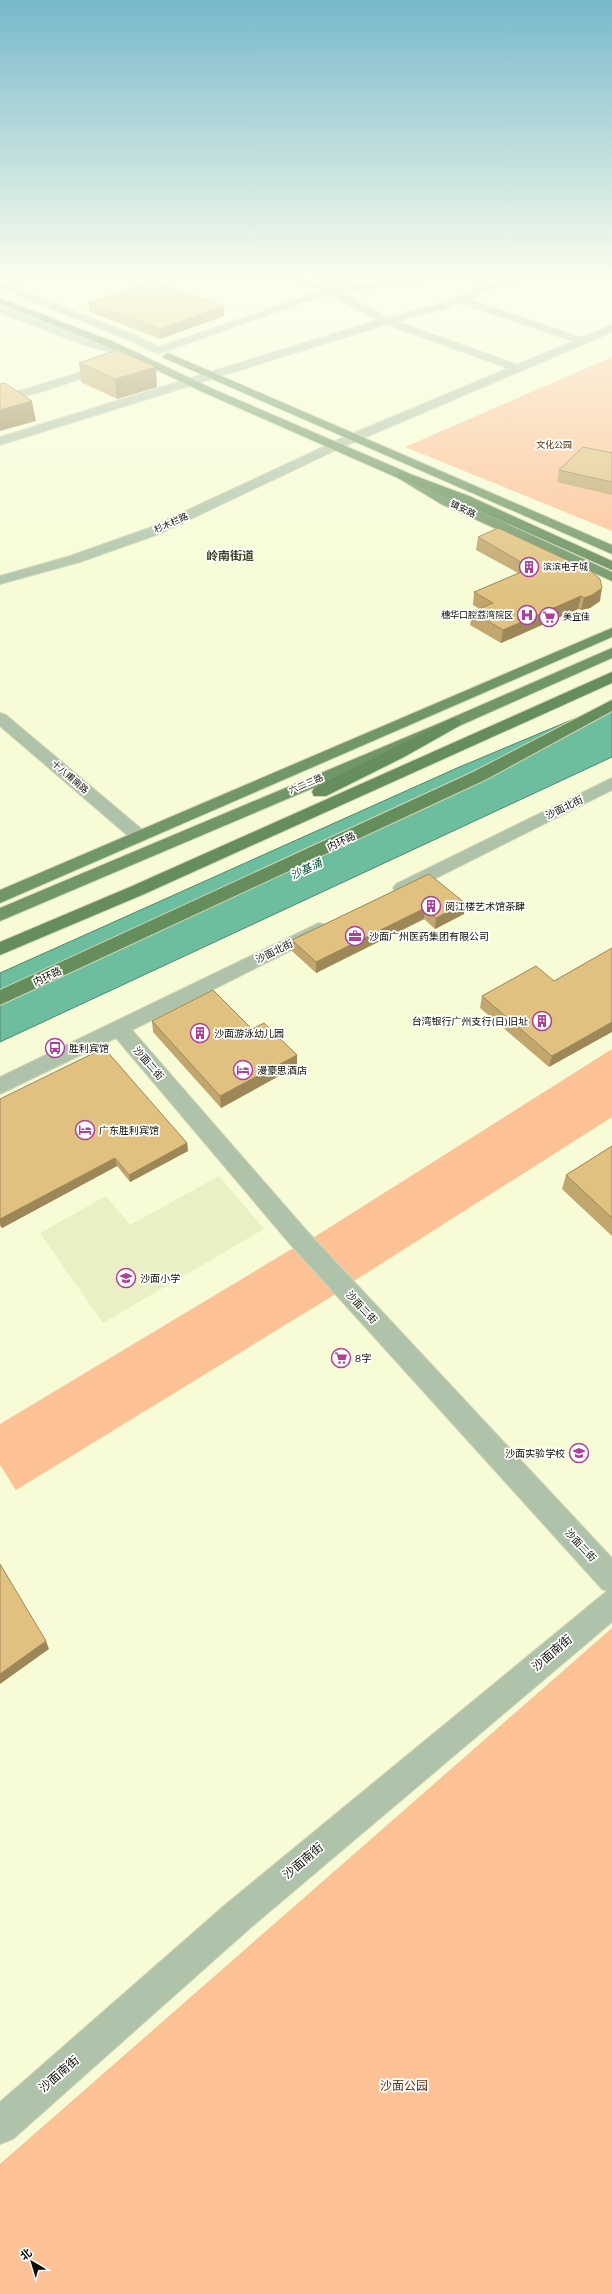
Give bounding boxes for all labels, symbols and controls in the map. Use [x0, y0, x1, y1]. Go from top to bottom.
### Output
park label: 文化公园 [536, 439, 572, 450]
street label: 镇安路 [449, 498, 478, 519]
street label: 杉木栏路 [152, 510, 189, 535]
district label: 岭南街道 [206, 548, 254, 563]
building icon: 滨滨电子城 [518, 556, 540, 578]
place label: 滨滨电子城 [543, 561, 588, 572]
hospital icon: 穗华口腔荔湾院区 [516, 604, 538, 626]
supermarket icon: 美宜佳 [538, 606, 560, 628]
place label: 穗华口腔荔湾院区 [441, 609, 513, 620]
place label: 美宜佳 [563, 611, 590, 622]
street label: 十八甫南路 [50, 758, 91, 796]
street label: 六二三路 [287, 771, 325, 796]
street label: 沙面北街 [543, 793, 585, 822]
street label: 内环路 [325, 829, 358, 854]
water label: 沙基涌 [288, 855, 326, 882]
building icon: 阅江楼艺术馆茶肆 [420, 895, 442, 917]
place label: 阅江楼艺术馆茶肆 [445, 900, 525, 913]
office icon: 沙面广州医药集团有限公司 [344, 925, 366, 947]
place label: 沙面广州医药集团有限公司 [369, 930, 489, 943]
street label: 沙面北街 [253, 937, 295, 966]
street label: 内环路 [31, 964, 64, 989]
building icon: 台湾银行广州支行(日)旧址 [531, 1010, 553, 1032]
place label: 台湾银行广州支行(日)旧址 [412, 1015, 528, 1028]
building icon: 沙面游泳幼儿园 [189, 1022, 211, 1044]
place label: 沙面游泳幼儿园 [214, 1027, 284, 1040]
bus stop icon: 胜利宾馆 [44, 1037, 66, 1059]
place label: 胜利宾馆 [69, 1042, 109, 1055]
street label: 沙面二街 [131, 1044, 167, 1083]
hotel icon: 漫豪思酒店 [232, 1059, 254, 1081]
place label: 漫豪思酒店 [257, 1064, 307, 1077]
hotel icon: 广东胜利宾馆 [74, 1119, 96, 1141]
place label: 广东胜利宾馆 [99, 1124, 159, 1137]
school or university icon: 沙面小学 [115, 1267, 137, 1289]
place label: 沙面小学 [140, 1272, 180, 1285]
street label: 沙面二街 [343, 1288, 380, 1326]
supermarket icon: 8字 [330, 1347, 352, 1369]
place label: 8字 [355, 1352, 371, 1365]
school or university icon: 沙面实验学校 [568, 1442, 590, 1464]
place label: 沙面实验学校 [505, 1447, 565, 1460]
street label: 沙面二街 [562, 1526, 599, 1564]
street label: 沙面南街 [528, 1631, 575, 1674]
street label: 沙面南街 [279, 1839, 326, 1882]
street label: 沙面南街 [36, 2052, 82, 2095]
park label: 沙面公园 [380, 2078, 428, 2093]
north arrow [12, 2242, 52, 2282]
text: 北 [17, 2245, 34, 2263]

